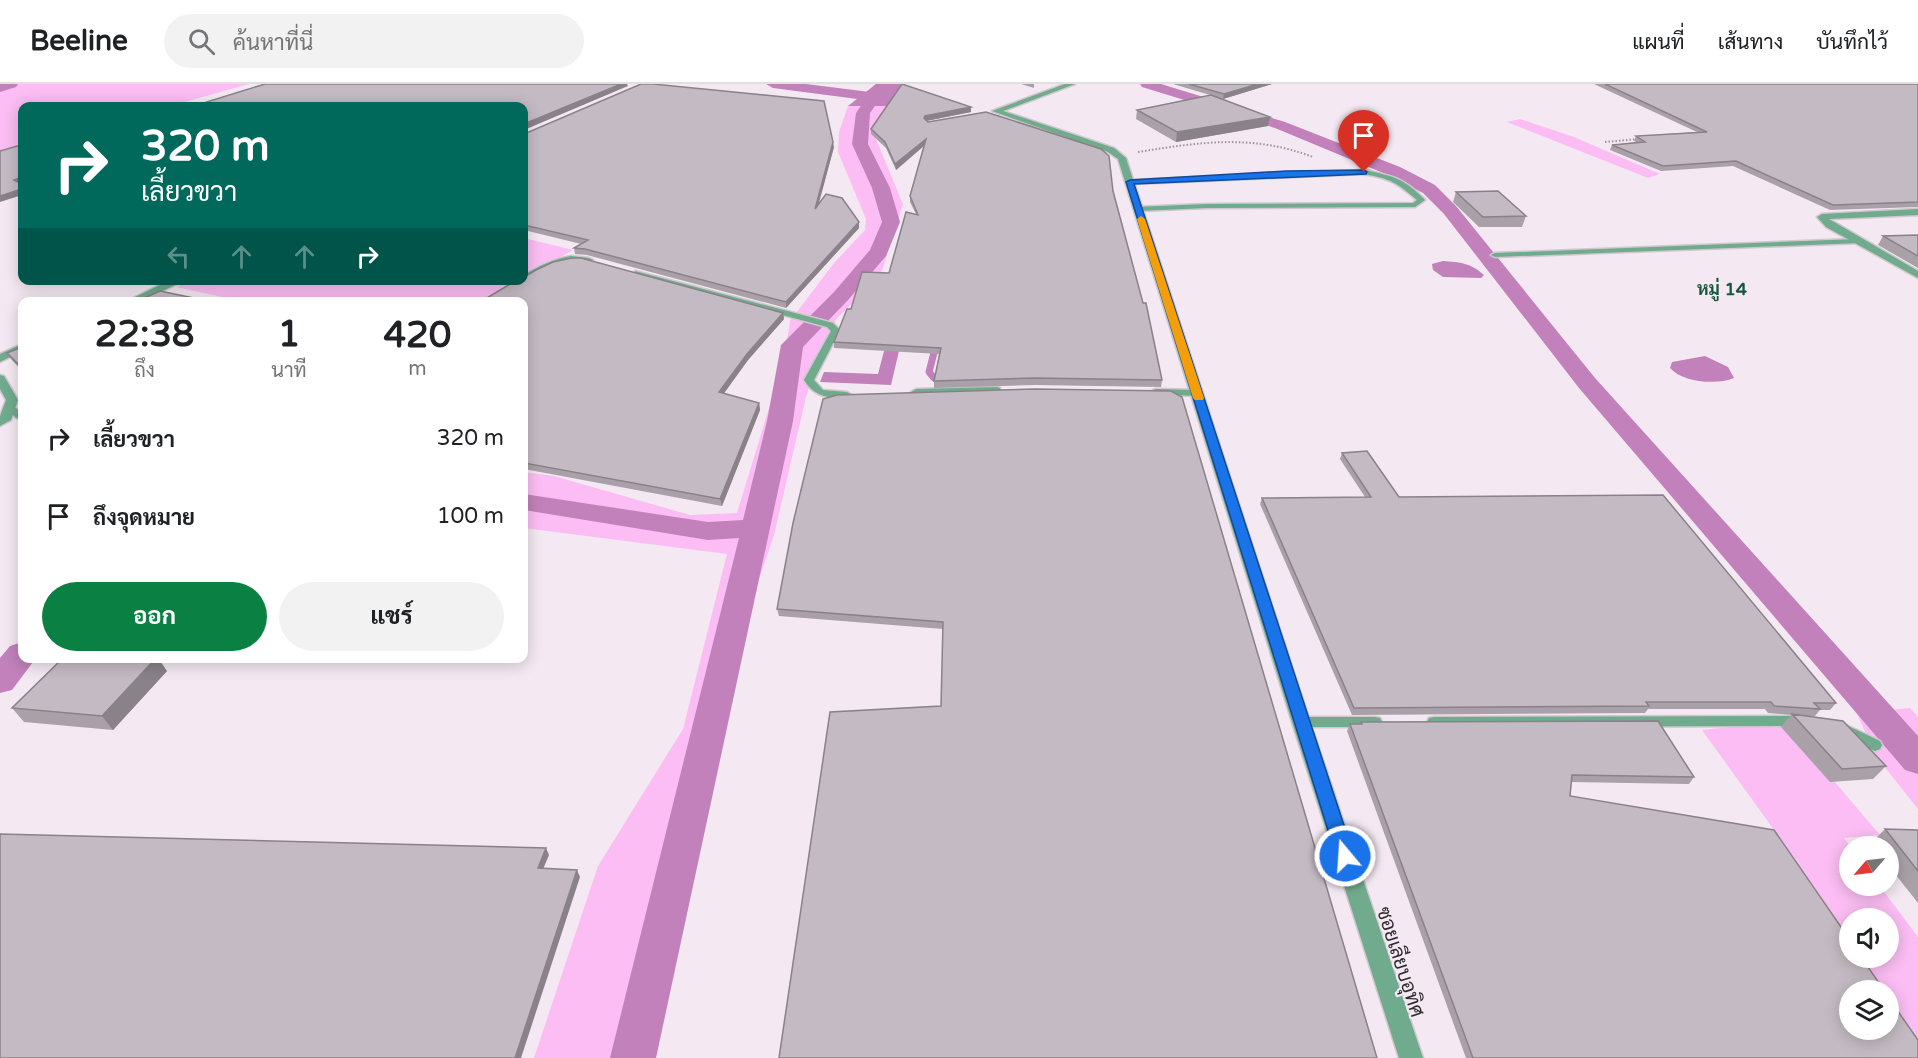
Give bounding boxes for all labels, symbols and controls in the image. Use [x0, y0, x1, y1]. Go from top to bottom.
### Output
search box [164, 14, 584, 68]
text: Beeline [30, 24, 128, 58]
icon: search [185, 25, 218, 58]
text: ค้นหาที่นี่ [233, 30, 313, 56]
text: แผนที่ [1632, 30, 1685, 55]
text: เส้นทาง [1718, 30, 1783, 55]
text: บันทึกไว้ [1816, 30, 1888, 55]
pin [1338, 110, 1389, 172]
icon: arrive [1347, 119, 1380, 152]
text: 320 m [141, 121, 270, 172]
icon: right [42, 126, 120, 204]
text: เลี้ยวขวา [141, 176, 237, 209]
icon: left [162, 240, 195, 273]
icon: ahead [225, 240, 258, 273]
icon: ahead [288, 240, 321, 273]
icon: right [351, 240, 384, 273]
district label: หมู่ 14 [1697, 277, 1748, 302]
text: 22:38 [95, 313, 194, 356]
text: 1 [278, 313, 300, 356]
text: 420 [383, 314, 451, 357]
text: m [408, 357, 427, 381]
text: ถึง [134, 359, 155, 383]
text: นาที [271, 359, 307, 383]
icon: right [42, 422, 75, 455]
text: 320 m [437, 425, 504, 451]
text: เลี้ยวขวา [93, 427, 175, 453]
icon: arrive [42, 500, 75, 533]
text: 100 m [437, 503, 504, 529]
text: ถึงจุดหมาย [93, 505, 195, 531]
button: ออก [42, 582, 267, 651]
button: แชร์ [279, 582, 504, 651]
position arrow [1313, 824, 1377, 888]
north arrow [1839, 836, 1899, 896]
map controls [1839, 836, 1899, 1040]
street label: ซอยเลียบอุทิศ [1370, 903, 1431, 1020]
button: sound [1839, 908, 1899, 968]
button: layers [1839, 980, 1899, 1040]

